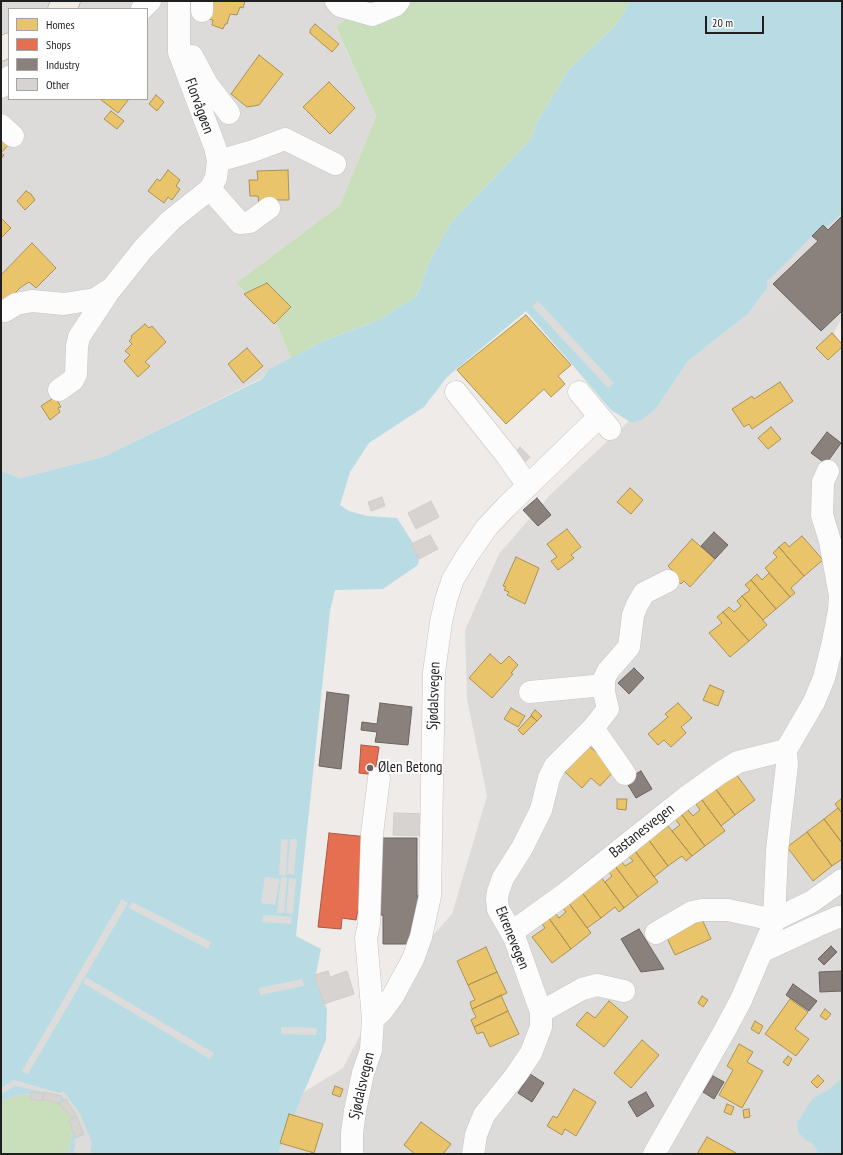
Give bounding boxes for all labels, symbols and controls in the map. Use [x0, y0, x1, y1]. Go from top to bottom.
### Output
legend [8, 8, 148, 100]
scale bar [707, 8, 766, 34]
text: 20 m [712, 15, 733, 30]
text: Homes [46, 17, 74, 32]
text: Shops [46, 37, 71, 52]
text: Industry [46, 57, 80, 72]
street label: Florvågøen [181, 76, 217, 136]
text: Other [46, 77, 69, 92]
street label: Sjødalsvegen [424, 662, 444, 730]
place label: Ølen Betong [378, 759, 442, 777]
marker: Ølen Betong [365, 763, 375, 773]
street label: Bastanesvegen [606, 800, 678, 862]
street label: Ekrenevegen [491, 904, 533, 972]
street label: Sjødalsvegen [346, 1051, 378, 1121]

